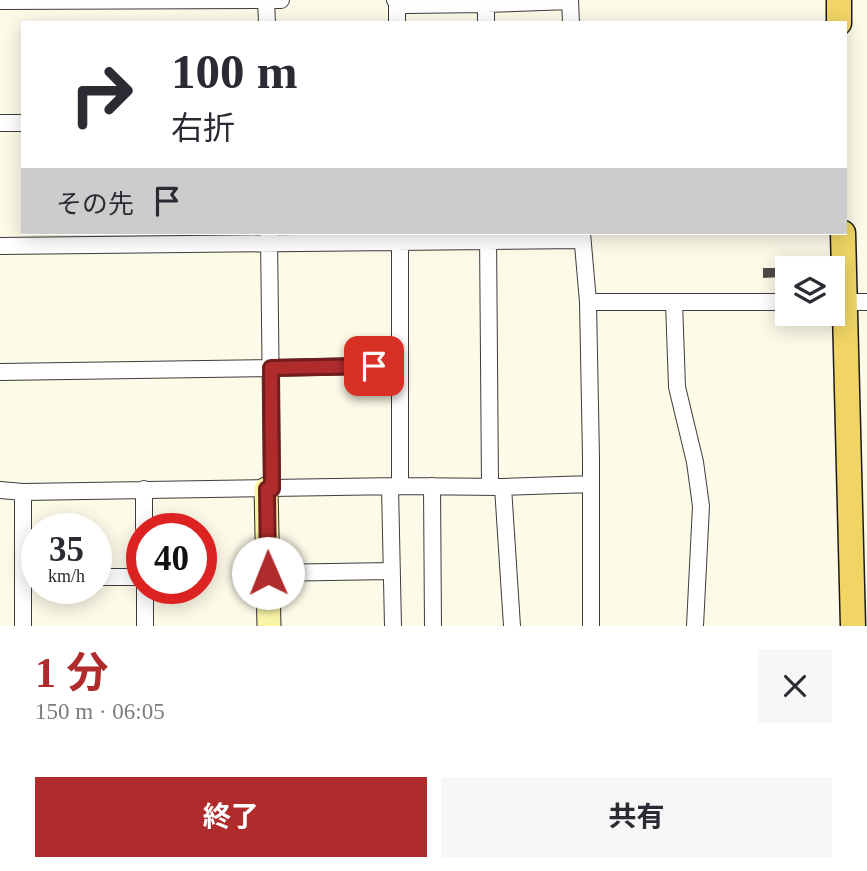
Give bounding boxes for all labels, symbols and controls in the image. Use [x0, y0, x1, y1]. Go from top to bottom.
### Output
text: 100 m [171, 44, 298, 99]
icon: right [56, 49, 147, 140]
text: 右折 [171, 110, 235, 146]
icon: arrive [148, 182, 186, 220]
text: その先 [56, 190, 134, 219]
map controls [775, 256, 845, 326]
button: layers [775, 256, 845, 326]
pin [344, 336, 404, 396]
icon: arrive [355, 347, 393, 385]
speed limit sign: 40 [126, 513, 217, 604]
text: 35 [49, 530, 84, 569]
position arrow [231, 536, 305, 610]
text: km/h [48, 566, 85, 586]
button: close [758, 649, 832, 723]
text: 1 分 [35, 650, 109, 696]
text: 150 m · 06:05 [35, 699, 165, 724]
button: 終了 [35, 777, 427, 857]
button: 共有 [441, 777, 832, 857]

